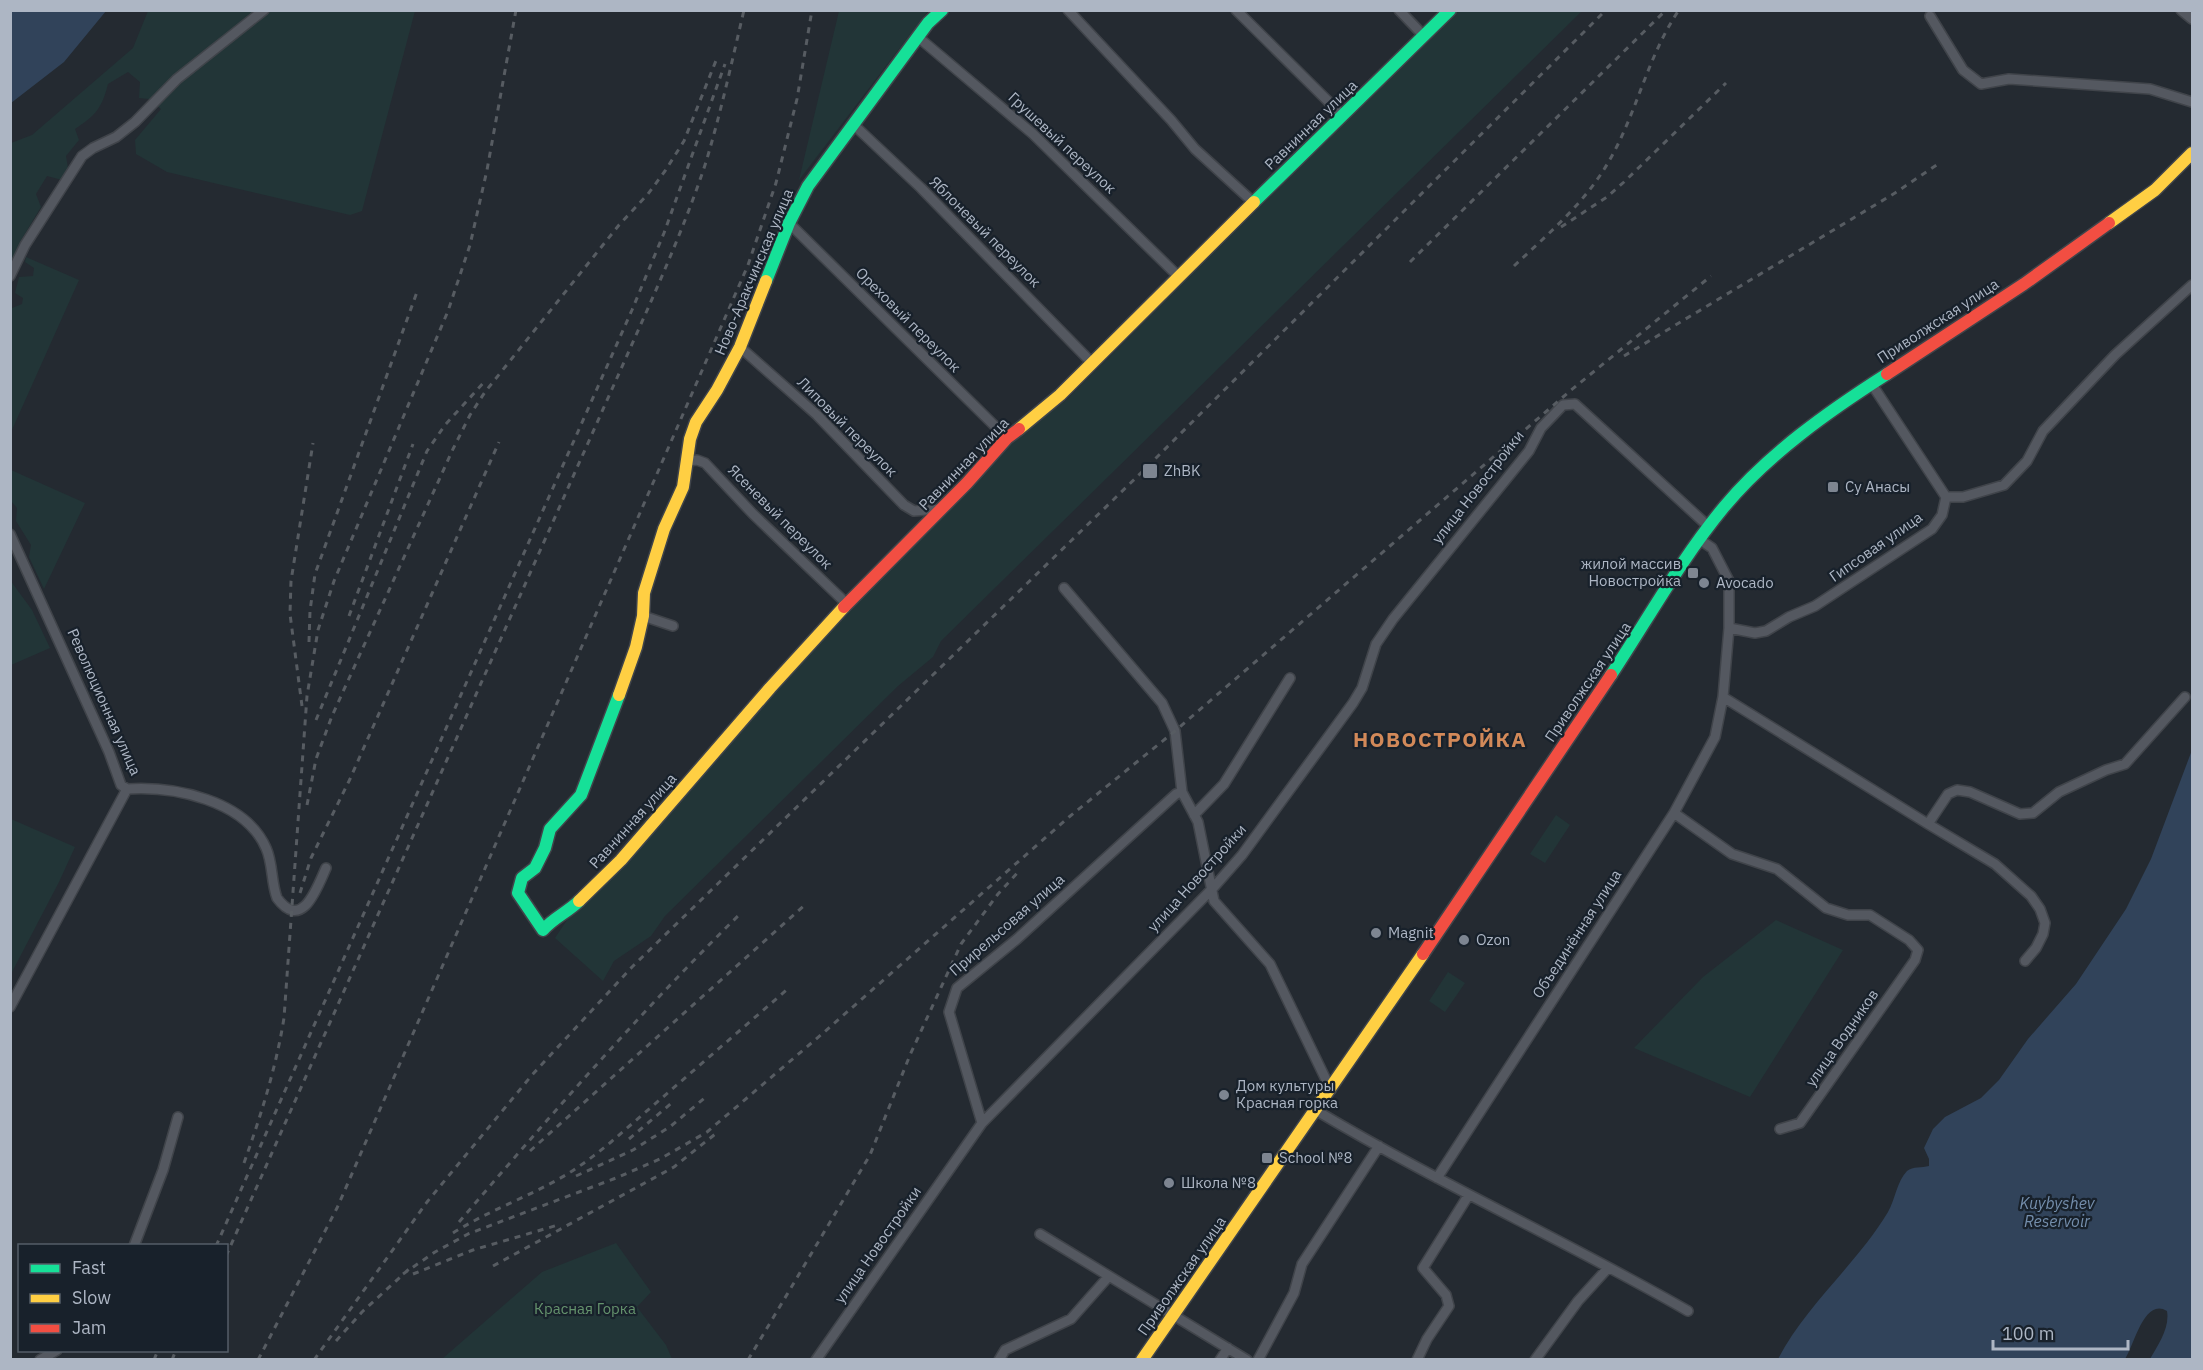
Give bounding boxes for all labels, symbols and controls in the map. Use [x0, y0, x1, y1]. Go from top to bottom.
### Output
street label: Равнинная улица [1260, 76, 1361, 174]
street label: Грушевый переулок [1004, 88, 1120, 198]
street label: Яблоневый переулок [926, 172, 1045, 291]
street label: Ново-Аракчинская улица [710, 186, 797, 358]
street label: Ореховый переулок [852, 263, 965, 376]
street label: Приволжская улица [1873, 274, 2002, 367]
street label: Липовый переулок [793, 373, 901, 481]
street label: Равнинная улица [915, 413, 1013, 514]
street label: улица Новостройки [1427, 426, 1528, 547]
street label: Ясеневый переулок [724, 460, 837, 573]
place label: ZhBK [1164, 461, 1201, 480]
marker: ZhBK [1141, 462, 1159, 480]
place label: Су Анасы [1845, 477, 1910, 496]
marker: Су Анасы [1826, 480, 1840, 494]
street label: Гипсовая улица [1826, 507, 1926, 586]
place label: жилой массив Новостройка [1581, 554, 1681, 590]
marker: жилой массив Новостройка [1686, 566, 1700, 580]
place label: Avocado [1716, 573, 1774, 592]
marker: Avocado [1697, 576, 1711, 590]
street label: Приволжская улица [1540, 618, 1635, 746]
street label: Революционная улица [63, 625, 145, 778]
district label: НОВОСТРОЙКА [1353, 725, 1527, 753]
street label: Равнинная улица [585, 769, 680, 872]
street label: улица Новостройки [1143, 820, 1250, 936]
street label: Объединённая улица [1528, 866, 1625, 1002]
street label: Прирельсовая улица [945, 869, 1068, 980]
place label: Magnit [1388, 923, 1434, 942]
marker: Magnit [1369, 926, 1383, 940]
place label: Ozon [1476, 930, 1510, 949]
marker: Ozon [1457, 933, 1471, 947]
street label: улица Водников [1801, 985, 1882, 1090]
place label: Дом культуры Красная горка [1236, 1076, 1338, 1112]
marker: Дом культуры Красная горка [1217, 1088, 1231, 1102]
place label: School №8 [1279, 1148, 1353, 1167]
marker: School №8 [1260, 1151, 1274, 1165]
place label: Школа №8 [1181, 1173, 1256, 1192]
marker: Школа №8 [1162, 1176, 1176, 1190]
street label: улица Новостройки [830, 1183, 925, 1307]
water label: Kuybyshev Reservoir [2020, 1193, 2096, 1231]
street label: Приволжская улица [1133, 1212, 1230, 1339]
legend [18, 1244, 228, 1352]
text: Fast [72, 1256, 106, 1279]
text: Slow [72, 1286, 111, 1309]
park label: Красная Горка [534, 1299, 636, 1318]
scale bar [1993, 1313, 2128, 1351]
text: Jam [72, 1316, 107, 1339]
text: 100 m [2002, 1322, 2054, 1345]

